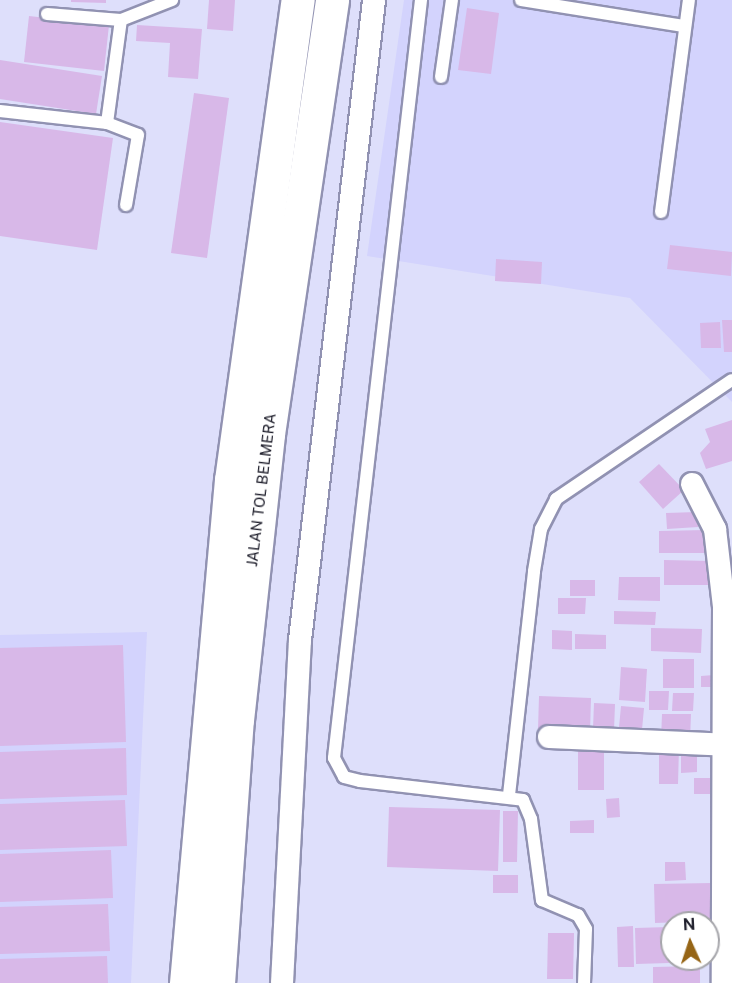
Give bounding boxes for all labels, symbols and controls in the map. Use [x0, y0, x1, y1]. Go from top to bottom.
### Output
street label: JALAN TOL BELMERA [243, 412, 279, 568]
north arrow [660, 911, 720, 971]
text: N [682, 915, 696, 934]

